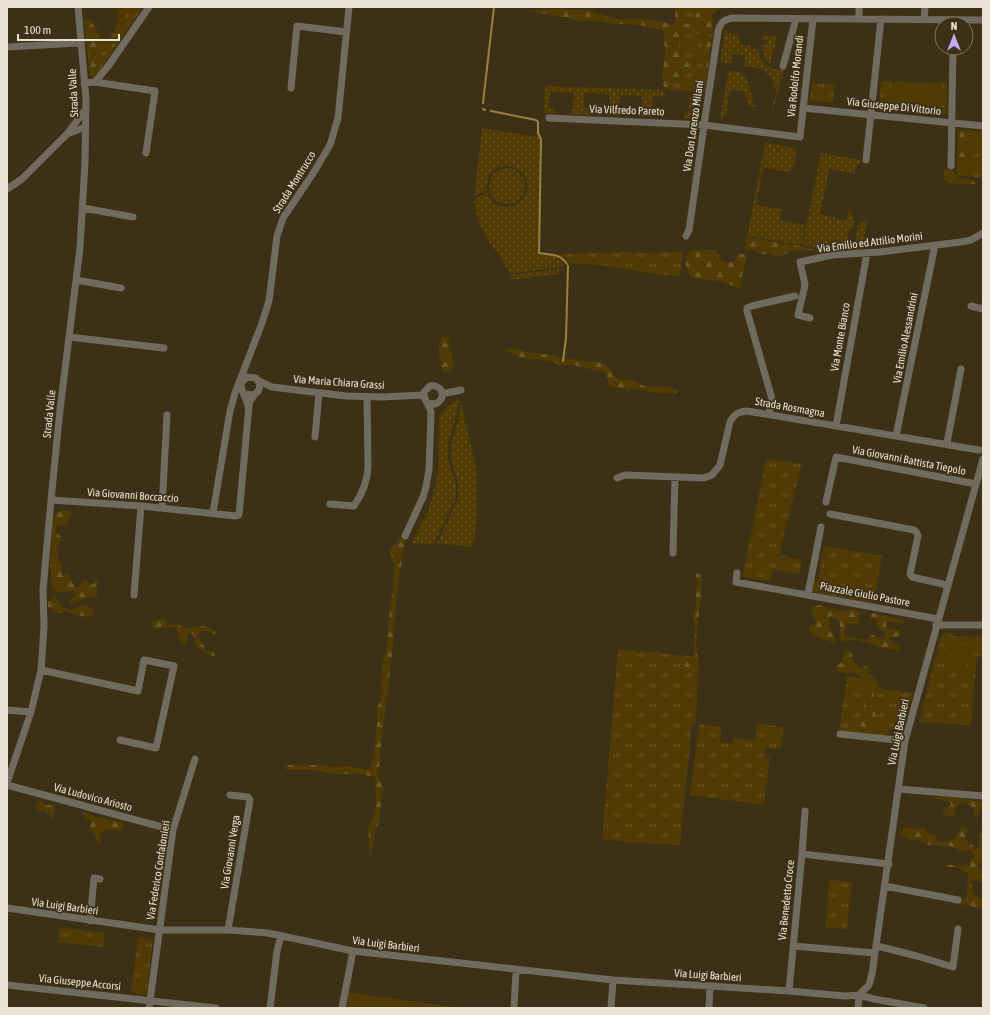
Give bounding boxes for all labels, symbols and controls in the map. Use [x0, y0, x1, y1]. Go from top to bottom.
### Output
scale bar [18, 16, 119, 42]
north arrow [934, 16, 974, 56]
text: N [951, 20, 957, 32]
text: 100 m [24, 23, 51, 37]
street label: Via Rodolfo Morandi [785, 35, 805, 117]
street label: Strada Valle [66, 68, 80, 118]
street label: Via Don Lorenzo Milani [681, 80, 705, 172]
street label: Via Giuseppe Di Vittorio [846, 95, 942, 117]
street label: Via Vilfredo Pareto [589, 103, 665, 117]
street label: Strada Montrucco [270, 149, 318, 215]
street label: Via Emilio ed Attilio Morini [817, 230, 923, 254]
street label: Via Emilio Alessandrini [890, 292, 920, 384]
street label: Via Monte Bianco [828, 302, 852, 372]
street label: Via Maria Chiara Grassi [293, 373, 385, 391]
street label: Strada Valle [40, 389, 58, 439]
street label: Strada Rosmagna [754, 395, 826, 419]
street label: Via Giovanni Battista Tiepolo [851, 443, 967, 477]
street label: Via Giovanni Boccaccio [87, 486, 179, 504]
street label: Piazzale Giulio Pastore [819, 579, 911, 609]
street label: Via Luigi Barbieri [885, 698, 911, 766]
street label: Via Ludovico Ariosto [53, 781, 133, 813]
street label: Via Giovanni Verga [218, 814, 242, 890]
street label: Via Federico Confalonieri [144, 819, 172, 921]
street label: Via Benedetto Croce [776, 859, 796, 941]
street label: Via Luigi Barbieri [31, 895, 99, 917]
street label: Via Luigi Barbieri [352, 934, 420, 954]
street label: Via Luigi Barbieri [674, 967, 742, 983]
street label: Via Giuseppe Accorsi [38, 972, 122, 992]

